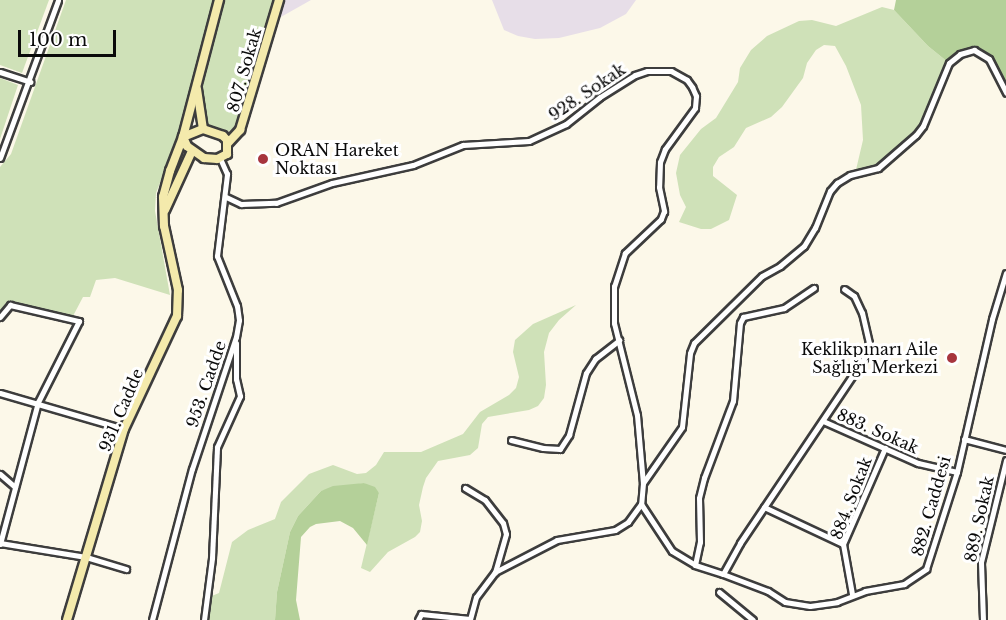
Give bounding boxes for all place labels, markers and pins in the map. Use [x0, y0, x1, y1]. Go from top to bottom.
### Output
place label: ORAN Hareket Noktası [275, 140, 399, 178]
marker: ORAN Hareket Noktası [256, 152, 270, 166]
place label: Keklikpınarı Aile Sağlığı Merkezi [800, 339, 938, 377]
marker: Keklikpınarı Aile Sağlığı Merkezi [943, 349, 961, 367]

